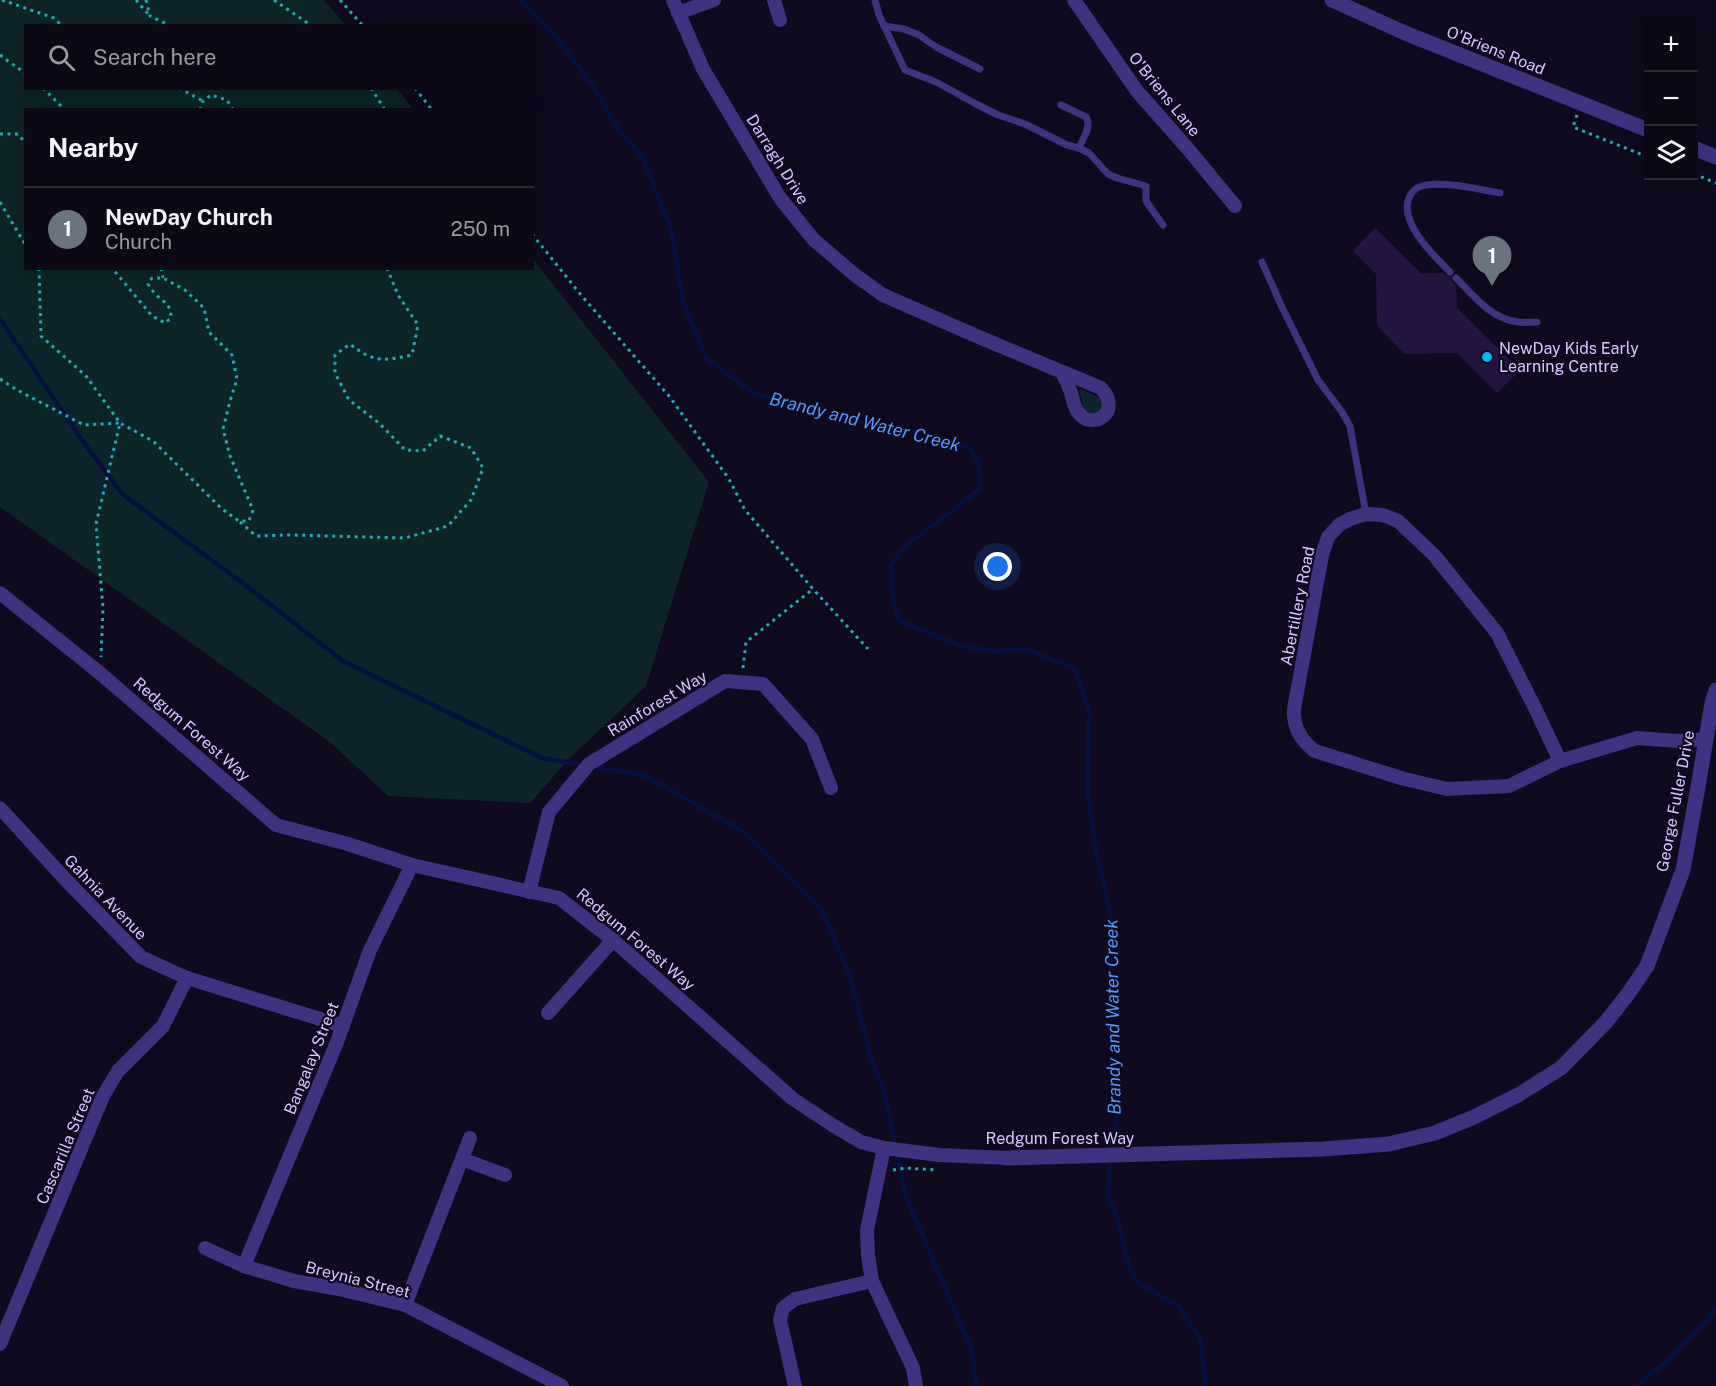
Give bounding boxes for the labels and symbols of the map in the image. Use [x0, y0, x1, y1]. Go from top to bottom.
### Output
street label: O'Briens Road [1444, 22, 1548, 79]
street label: O'Briens Lane [1125, 48, 1204, 140]
street label: Darragh Drive [742, 111, 813, 208]
pin: 1 [1472, 236, 1512, 286]
place label: NewDay Kids Early Learning Centre [1499, 339, 1639, 376]
marker: NewDay Kids Early Learning Centre [1480, 350, 1494, 364]
water label: Brandy and Water Creek [768, 388, 963, 455]
street label: Abertillery Road [1277, 545, 1318, 667]
your location [983, 552, 1012, 581]
street label: Rainforest Way [604, 666, 711, 740]
street label: Redgum Forest Way [129, 673, 254, 786]
street label: George Fuller Drive [1652, 729, 1699, 873]
street label: Gahnia Avenue [60, 851, 151, 944]
street label: Redgum Forest Way [573, 884, 699, 995]
water label: Brandy and Water Creek [1100, 919, 1125, 1115]
street label: Bangalay Street [280, 999, 343, 1117]
street label: Cascarilla Street [32, 1085, 99, 1207]
street label: Redgum Forest Way [986, 1129, 1135, 1148]
street label: Breynia Street [304, 1257, 412, 1302]

